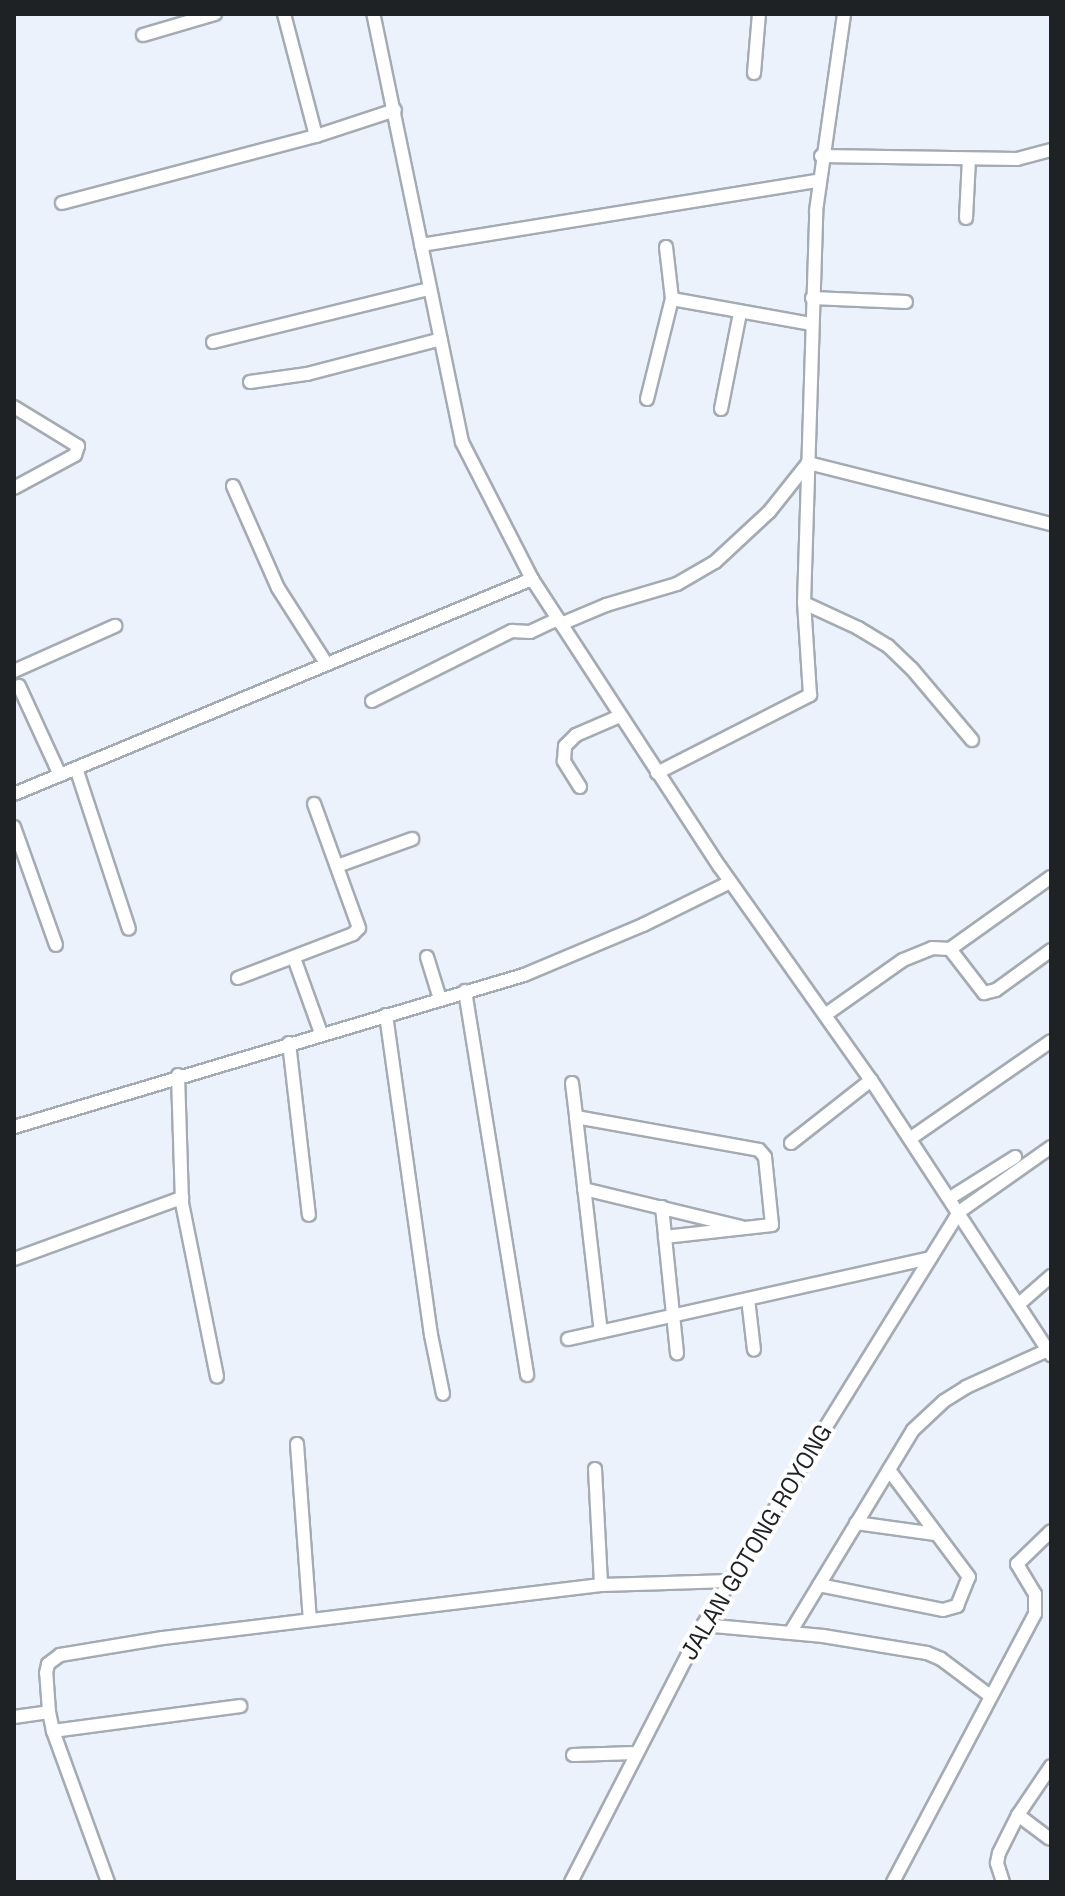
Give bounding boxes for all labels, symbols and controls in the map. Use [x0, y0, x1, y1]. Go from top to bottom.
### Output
street label: JALAN GOTONG ROYONG [674, 1419, 838, 1665]

